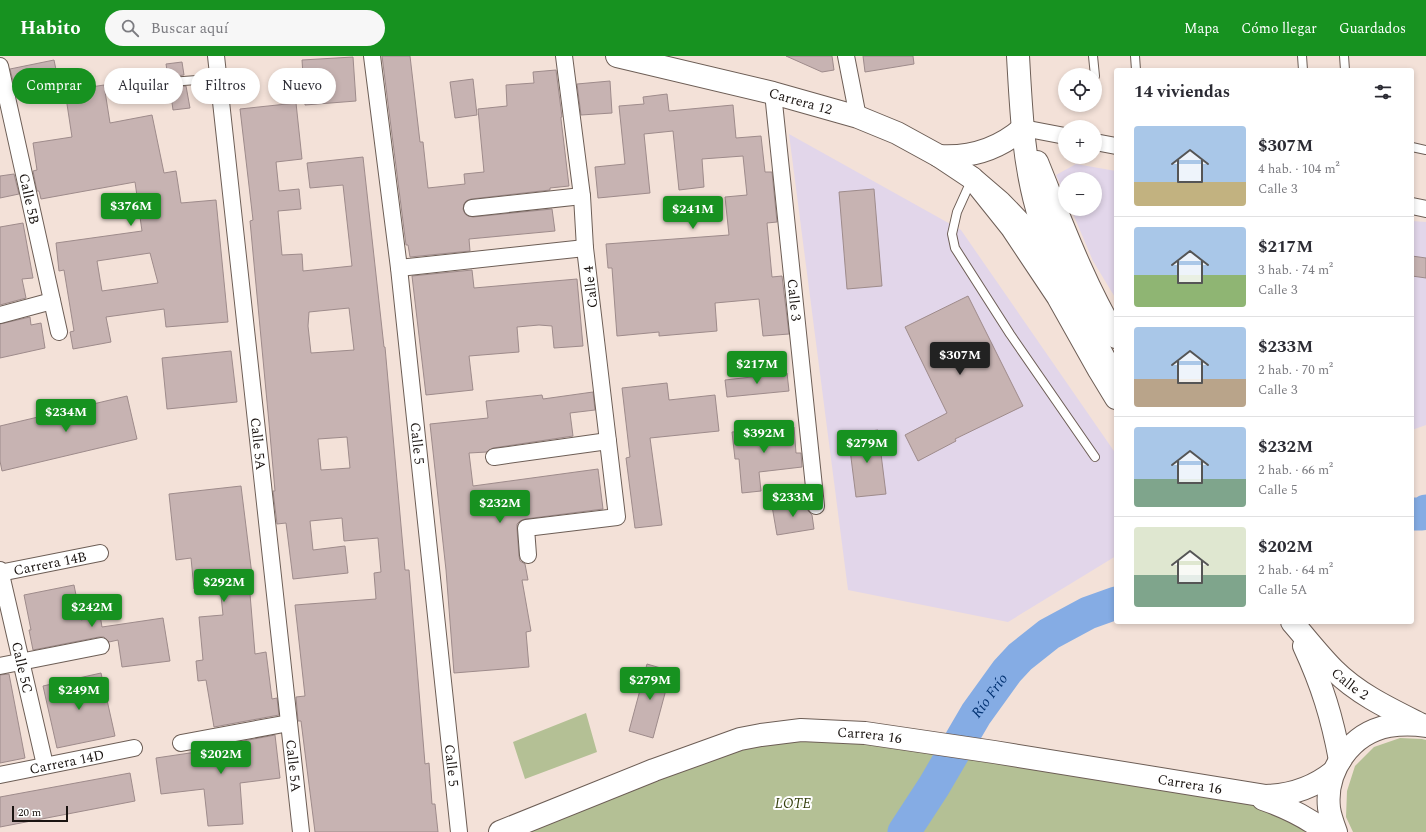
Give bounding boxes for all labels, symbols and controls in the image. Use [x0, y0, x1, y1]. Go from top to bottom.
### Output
search box [105, 10, 385, 46]
text: Habito [20, 14, 81, 43]
icon: search [119, 17, 141, 39]
text: Buscar aquí [151, 17, 228, 40]
text: Mapa [1184, 18, 1219, 39]
text: Cómo llegar [1241, 18, 1317, 39]
text: Guardados [1339, 18, 1406, 39]
chip: Comprar [12, 68, 96, 104]
chip: Alquilar [104, 68, 183, 104]
chip: Filtros [191, 68, 260, 104]
chip: Nuevo [268, 68, 336, 104]
map controls [1058, 68, 1102, 216]
button: locate [1058, 68, 1102, 112]
text: 14 viviendas [1134, 79, 1230, 105]
icon: filters [1372, 81, 1394, 103]
street label: Carrera 12 [766, 82, 835, 120]
button: + [1058, 120, 1102, 164]
text: $307M [1258, 133, 1313, 159]
icon: home [1166, 142, 1214, 190]
text: 4 hab. · 104 m² [1258, 159, 1340, 179]
street label: Calle 5B [13, 171, 45, 226]
button: − [1058, 172, 1102, 216]
text: Calle 3 [1258, 179, 1297, 199]
pin: $376M [103, 193, 159, 227]
text: $376M [110, 196, 152, 216]
pin: $241M [665, 196, 721, 230]
text: $241M [672, 199, 714, 219]
text: $217M [1258, 234, 1313, 260]
icon: home [1166, 243, 1214, 291]
text: 3 hab. · 74 m² [1258, 260, 1333, 280]
street label: Calle 4 [577, 265, 604, 309]
street label: Calle 3 [781, 278, 807, 322]
text: Calle 3 [1258, 280, 1297, 300]
text: $233M [1258, 334, 1313, 360]
pin: $307M [932, 342, 988, 376]
icon: home [1166, 343, 1214, 391]
text: $307M [939, 345, 981, 365]
pin: $217M [729, 351, 785, 385]
text: $217M [736, 354, 778, 374]
text: 2 hab. · 70 m² [1258, 360, 1333, 380]
text: Calle 3 [1258, 380, 1297, 400]
pin: $234M [38, 399, 94, 433]
text: $234M [45, 402, 87, 422]
street label: Calle 5A [245, 416, 271, 472]
pin: $392M [736, 420, 792, 454]
street label: Calle 5 [404, 421, 430, 466]
text: $392M [743, 423, 785, 443]
pin: $279M [839, 430, 895, 464]
text: $279M [846, 433, 888, 453]
text: $232M [1258, 434, 1313, 460]
icon: home [1166, 443, 1214, 491]
text: 2 hab. · 66 m² [1258, 460, 1333, 480]
text: Calle 5 [1258, 480, 1297, 500]
pin: $233M [765, 484, 821, 518]
text: $233M [772, 487, 814, 507]
pin: $232M [472, 490, 528, 524]
text: $232M [479, 493, 521, 513]
text: $202M [1258, 534, 1313, 560]
icon: home [1166, 543, 1214, 591]
street label: Carrera 14B [12, 546, 89, 581]
text: 2 hab. · 64 m² [1258, 560, 1333, 580]
pin: $292M [196, 569, 252, 603]
text: $292M [203, 572, 245, 592]
text: Calle 5A [1258, 580, 1307, 600]
pin: $242M [64, 594, 120, 628]
text: $242M [71, 597, 113, 617]
street label: Calle 5C [6, 640, 38, 696]
street label: Calle 2 [1326, 663, 1373, 705]
pin: $279M [622, 667, 678, 701]
water label: Río Frío [966, 669, 1014, 723]
text: $279M [629, 670, 671, 690]
pin: $249M [51, 677, 107, 711]
text: $249M [58, 680, 100, 700]
street label: Carrera 16 [837, 722, 903, 749]
street label: Calle 5A [280, 738, 307, 794]
pin: $202M [193, 741, 249, 775]
street label: Calle 5 [439, 743, 464, 788]
street label: Carrera 14D [28, 744, 106, 780]
text: $202M [200, 744, 242, 764]
street label: Carrera 16 [1156, 769, 1224, 800]
park label: LOTE [775, 793, 812, 814]
scale bar [12, 804, 68, 823]
text: 20 m [18, 804, 41, 821]

